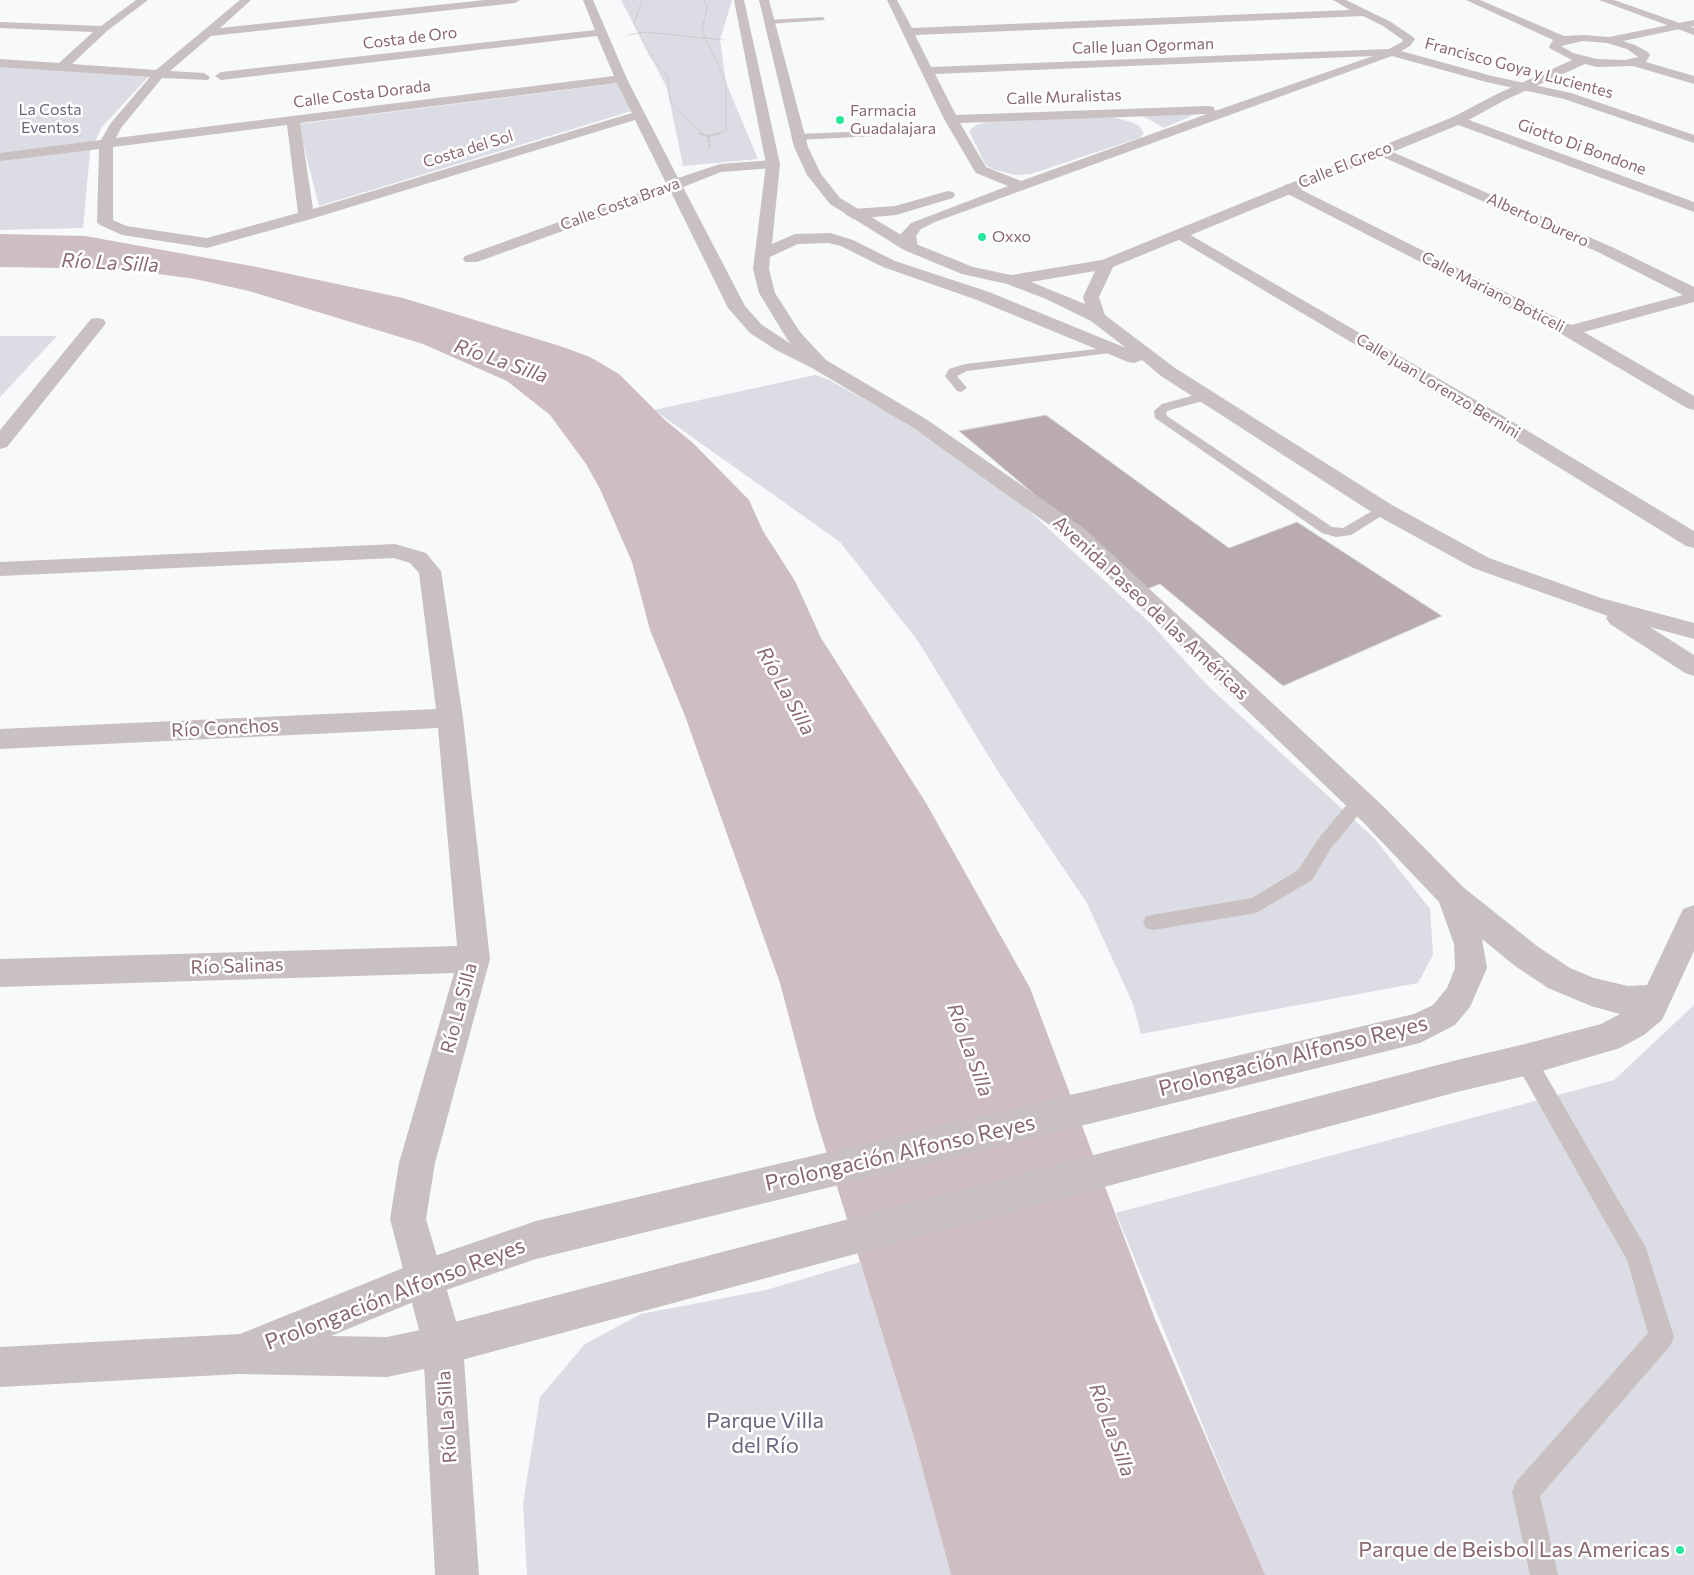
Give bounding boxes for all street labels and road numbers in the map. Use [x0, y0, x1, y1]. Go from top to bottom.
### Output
street label: Costa de Oro [362, 23, 458, 53]
street label: Calle Juan Ogorman [1072, 34, 1214, 58]
street label: Francisco Goya y Lucientes [1423, 34, 1615, 102]
street label: Calle Costa Dorada [292, 76, 432, 112]
street label: Calle Muralistas [1006, 85, 1122, 109]
street label: Giotto Di Bondone [1515, 115, 1649, 179]
street label: Costa del Sol [421, 126, 515, 172]
street label: Calle El Greco [1295, 137, 1395, 193]
street label: Calle Costa Brava [558, 173, 682, 235]
street label: Alberto Durero [1484, 189, 1592, 251]
street label: Calle Mariano Boticeli [1418, 248, 1568, 336]
street label: Calle Juan Lorenzo Bernini [1353, 329, 1523, 443]
street label: Avenida Paseo de las Américas [1048, 511, 1254, 705]
street label: Río Conchos [171, 714, 279, 742]
street label: Río Salinas [190, 953, 284, 979]
street label: Río La Silla [436, 960, 482, 1056]
street label: Prolongación Alfonso Reyes [1156, 1010, 1430, 1102]
street label: Prolongación Alfonso Reyes [762, 1109, 1038, 1197]
street label: Prolongación Alfonso Reyes [261, 1232, 529, 1356]
street label: Río La Silla [432, 1370, 462, 1464]

